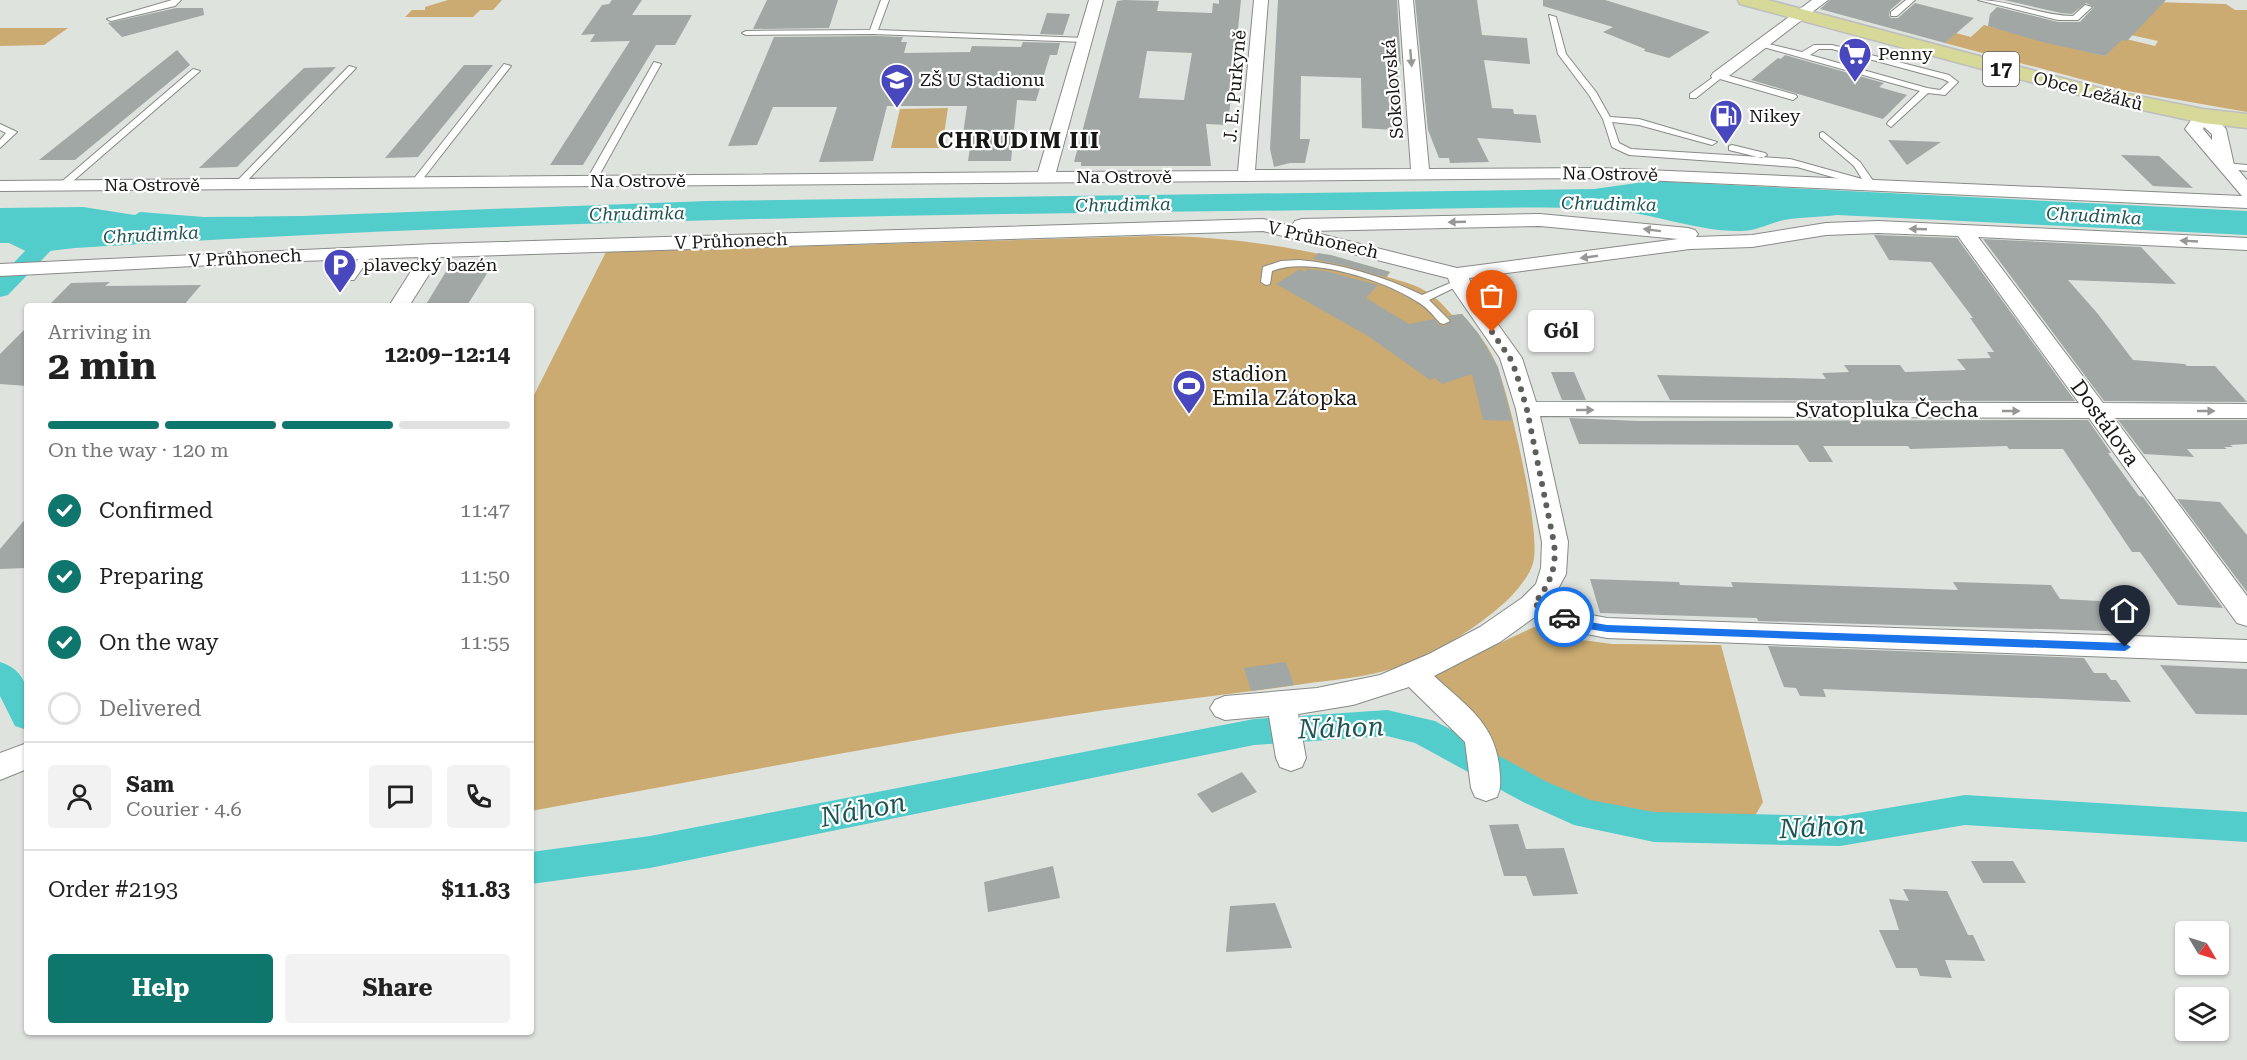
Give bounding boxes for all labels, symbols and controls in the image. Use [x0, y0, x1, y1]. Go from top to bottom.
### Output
street label: J. E. Purkyně [1219, 29, 1250, 143]
supermarket icon: Penny [1837, 36, 1873, 83]
street label: Sokolovská [1378, 38, 1407, 140]
place label: Penny [1878, 43, 1933, 64]
one-way arrow [1406, 49, 1415, 68]
road number: 17 [1983, 52, 2019, 86]
school or university icon: ZŠ U Stadionu [879, 62, 915, 109]
street label: Obce Ležáků [2031, 67, 2145, 114]
place label: ZŠ U Stadionu [920, 69, 1044, 90]
fuel station icon: Nikey [1708, 98, 1744, 145]
place label: Nikey [1749, 105, 1801, 126]
district label: CHRUDIM III [938, 128, 1100, 153]
street label: Na Ostrově [1562, 162, 1658, 185]
street label: Na Ostrově [1076, 166, 1172, 187]
street label: Na Ostrově [590, 170, 686, 191]
street label: Na Ostrově [104, 174, 200, 195]
water label: Chrudimka [1561, 192, 1657, 215]
water label: Chrudimka [1075, 193, 1171, 216]
water label: Chrudimka [589, 202, 685, 225]
water label: Chrudimka [2046, 203, 2142, 228]
street label: V Průhonech [1266, 217, 1381, 263]
one-way arrow [1448, 217, 1467, 227]
water label: Chrudimka [103, 222, 199, 247]
one-way arrow [1908, 224, 1927, 233]
one-way arrow [1642, 225, 1661, 235]
street label: V Průhonech [674, 228, 788, 253]
one-way arrow [2179, 237, 2198, 246]
street label: V Průhonech [188, 244, 302, 271]
parking icon: plavecký bazén [322, 247, 358, 294]
one-way arrow [1579, 252, 1598, 261]
place label: plavecký bazén [363, 254, 498, 275]
pin [1466, 270, 1517, 332]
icon: bag [1475, 279, 1508, 312]
callout: Gól [1528, 311, 1594, 353]
text: Gól [1543, 319, 1579, 343]
text: Arriving in [48, 320, 151, 344]
text: 12:09–12:14 [384, 342, 510, 367]
text: 2 min [48, 343, 156, 389]
place label: stadion Emila Zátopka [1212, 362, 1358, 410]
sports icon: stadion Emila Zátopka [1171, 368, 1207, 415]
street label: Dostálova [2066, 375, 2145, 471]
street label: Svatopluka Čecha [1796, 397, 1979, 422]
one-way arrow [1576, 405, 1595, 415]
one-way arrow [2002, 406, 2021, 416]
one-way arrow [2197, 406, 2216, 416]
text: On the way · 120 m [48, 438, 229, 462]
icon: check [48, 494, 81, 527]
text: Confirmed [99, 498, 213, 523]
text: 11:47 [460, 498, 510, 522]
icon: check [48, 560, 81, 593]
text: Preparing [99, 564, 203, 589]
text: 11:50 [460, 564, 510, 588]
pin [2099, 585, 2150, 647]
courier [1534, 587, 1594, 647]
icon: home [2108, 594, 2141, 627]
icon: car [1548, 601, 1581, 634]
icon: check [48, 626, 81, 659]
text: On the way [99, 630, 219, 655]
text: 11:55 [460, 630, 510, 654]
text: Delivered [99, 696, 201, 721]
water label: Náhon [1296, 711, 1385, 746]
button: person [48, 765, 111, 828]
button: chat [369, 765, 432, 828]
button: phone [447, 765, 510, 828]
text: Sam [126, 772, 174, 797]
water label: Náhon [817, 786, 908, 834]
text: Courier · 4.6 [126, 797, 242, 821]
water label: Náhon [1777, 809, 1866, 845]
text: Order #2193 [48, 877, 178, 902]
text: $11.83 [441, 877, 510, 902]
north arrow [2175, 921, 2229, 975]
map controls [2175, 921, 2229, 1041]
button: Help [48, 954, 273, 1023]
button: Share [285, 954, 510, 1023]
button: layers [2175, 987, 2229, 1041]

